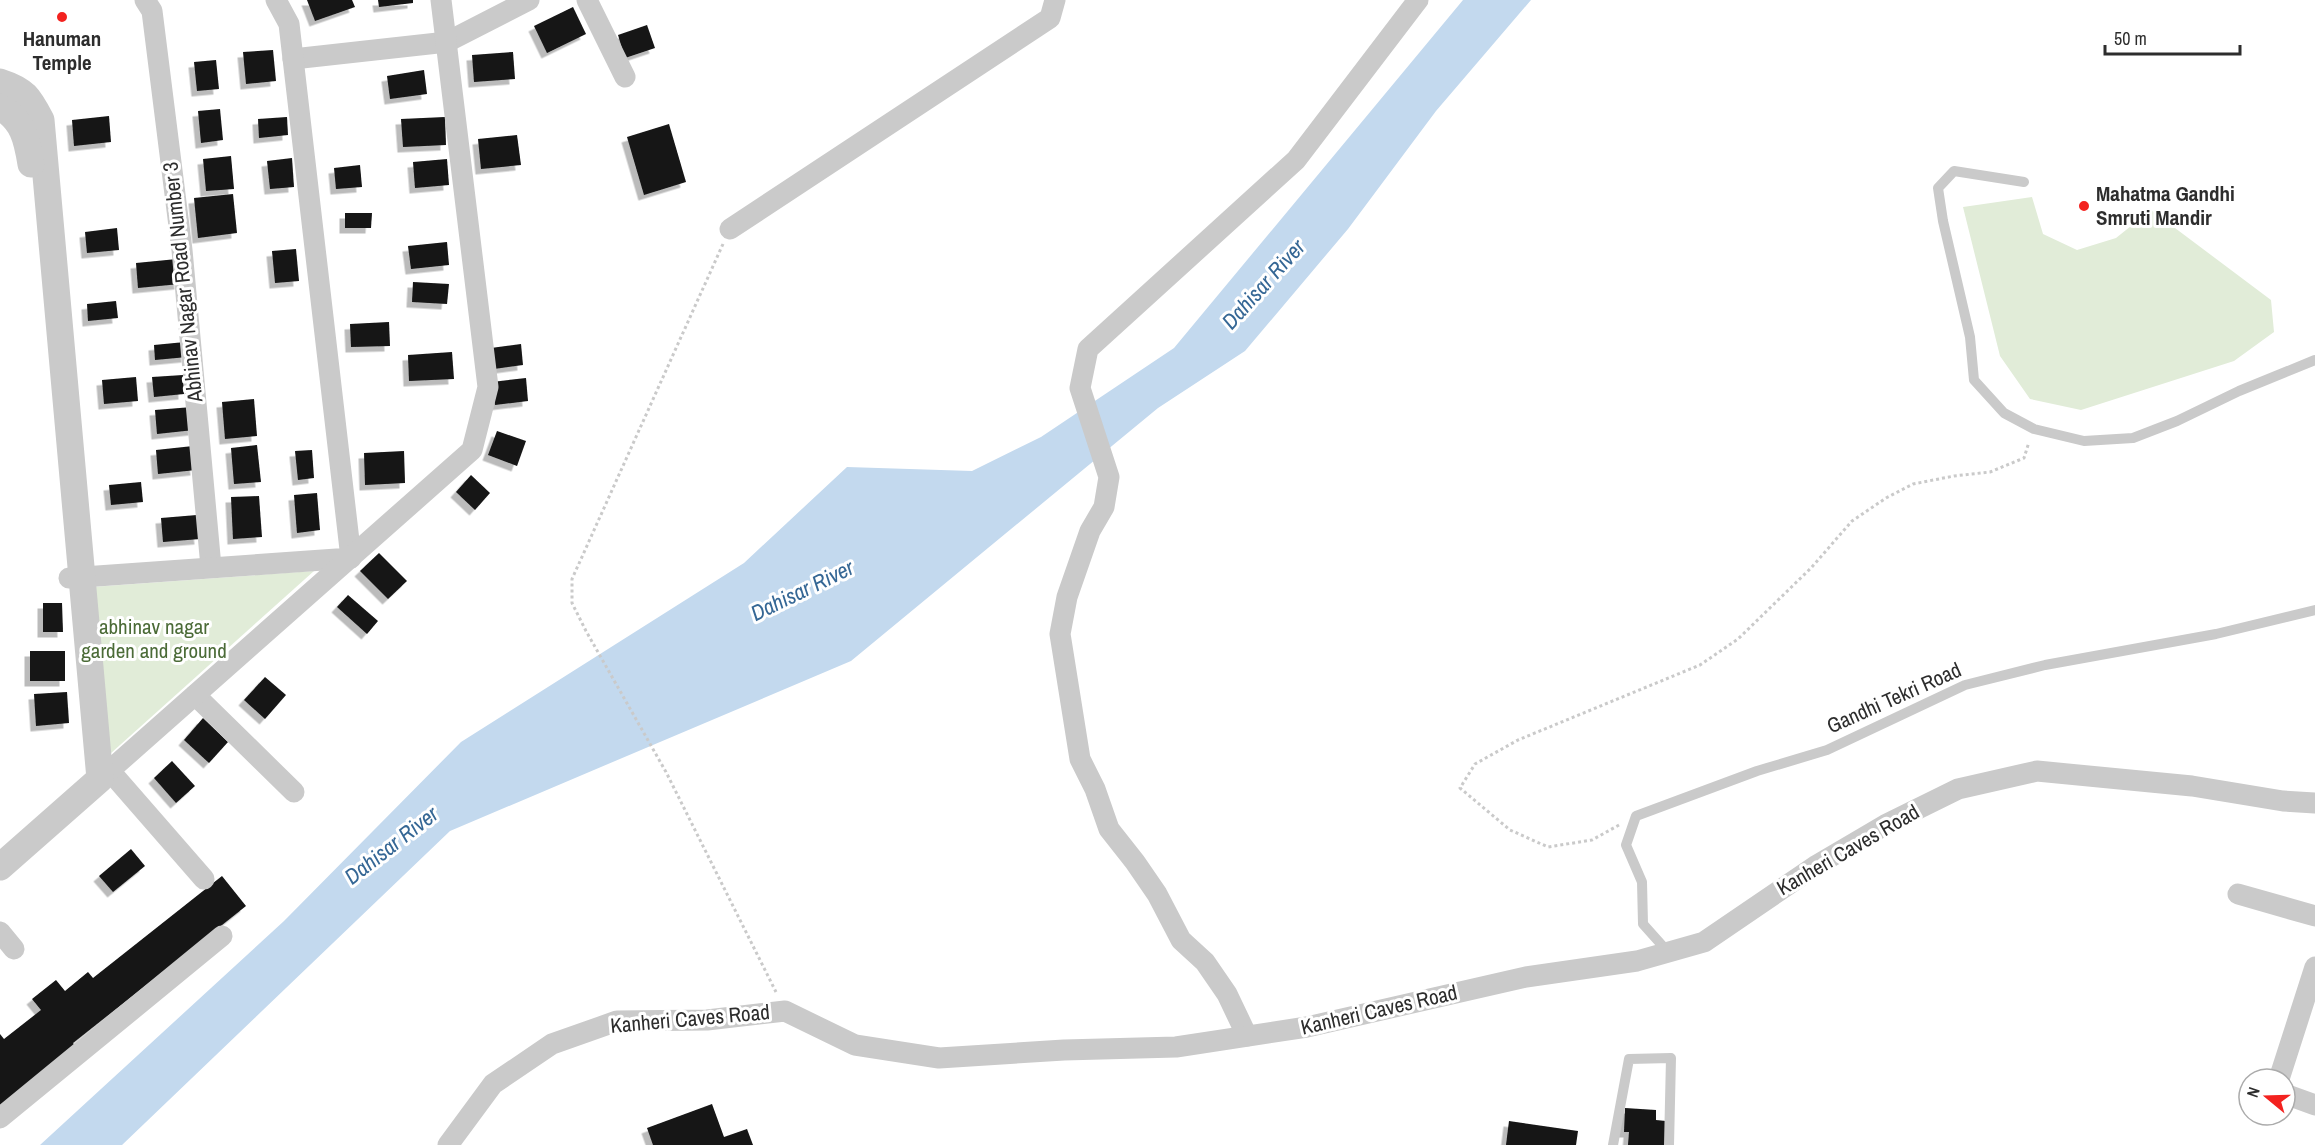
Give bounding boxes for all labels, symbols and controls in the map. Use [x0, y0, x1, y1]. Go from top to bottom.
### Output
marker: Hanuman Temple [55, 10, 69, 24]
scale bar [2105, 18, 2240, 56]
place label: Hanuman Temple [23, 24, 101, 77]
text: 50 m [2114, 26, 2147, 51]
street label: Abhinav Nagar Road Number 3 [155, 161, 210, 405]
place label: Mahatma Gandhi Smruti Mandir [2096, 179, 2235, 232]
marker: Mahatma Gandhi Smruti Mandir [2077, 199, 2091, 213]
water label: Dahisar River [1215, 232, 1312, 335]
water label: Dahisar River [745, 552, 859, 628]
park label: abhinav nagar garden and ground [81, 612, 227, 665]
street label: Gandhi Tekri Road [1822, 655, 1966, 740]
street label: Kanheri Caves Road [1771, 797, 1924, 902]
water label: Dahisar River [338, 798, 445, 891]
street label: Kanheri Caves Road [1298, 977, 1460, 1042]
street label: Kanheri Caves Road [609, 997, 771, 1040]
north arrow [2237, 1067, 2297, 1127]
text: N [2241, 1084, 2265, 1100]

